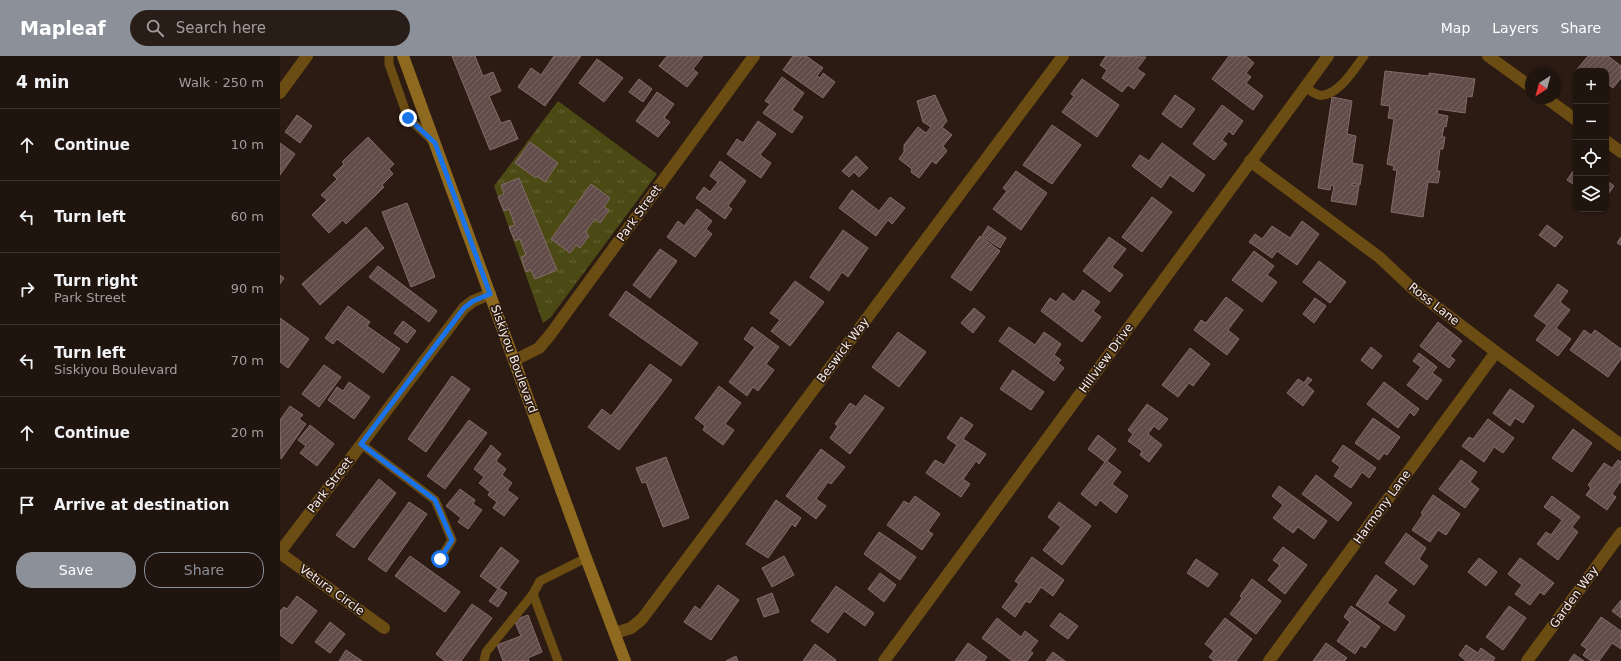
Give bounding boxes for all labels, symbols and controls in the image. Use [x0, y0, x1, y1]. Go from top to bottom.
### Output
search box [130, 10, 410, 46]
text: Mapleaf [20, 17, 106, 39]
icon: search [144, 17, 166, 39]
text: Search here [176, 19, 266, 37]
text: Map [1441, 20, 1470, 36]
text: Layers [1492, 20, 1539, 36]
text: Share [1561, 20, 1601, 36]
north arrow [1525, 68, 1561, 104]
map controls [1573, 68, 1609, 212]
button: + [1573, 68, 1609, 104]
text: 4 min [16, 72, 69, 92]
text: Walk · 250 m [179, 75, 264, 90]
button: − [1573, 104, 1609, 140]
route end [399, 109, 417, 127]
icon: ahead [16, 134, 38, 156]
text: Continue [54, 136, 130, 154]
text: 10 m [231, 137, 264, 152]
button: locate [1573, 140, 1609, 176]
button: layers [1573, 176, 1609, 212]
street label: Park Street [614, 182, 664, 244]
icon: left [16, 206, 38, 228]
text: Turn left [54, 208, 126, 226]
text: 60 m [231, 209, 264, 224]
text: Turn right [54, 272, 138, 290]
icon: right [16, 278, 38, 300]
street label: Ross Lane [1406, 280, 1462, 328]
text: 90 m [231, 281, 264, 296]
text: Park Street [54, 290, 126, 305]
street label: Siskiyou Boulevard [488, 303, 540, 415]
street label: Beswick Way [814, 315, 872, 385]
street label: Hillview Drive [1076, 321, 1136, 395]
text: Turn left [54, 344, 126, 362]
icon: left [16, 350, 38, 372]
text: 70 m [231, 353, 264, 368]
text: Siskiyou Boulevard [54, 362, 178, 377]
icon: ahead [16, 422, 38, 444]
text: Continue [54, 424, 130, 442]
text: 20 m [231, 425, 264, 440]
street label: Park Street [304, 454, 356, 516]
street label: Harmony Lane [1351, 467, 1413, 547]
icon: arrive [16, 494, 38, 516]
text: Arrive at destination [54, 496, 229, 514]
route start [431, 550, 449, 568]
button: Save [16, 552, 136, 588]
button: Share [144, 552, 264, 588]
street label: Vetura Circle [297, 562, 367, 618]
street label: Garden Way [1547, 563, 1601, 631]

